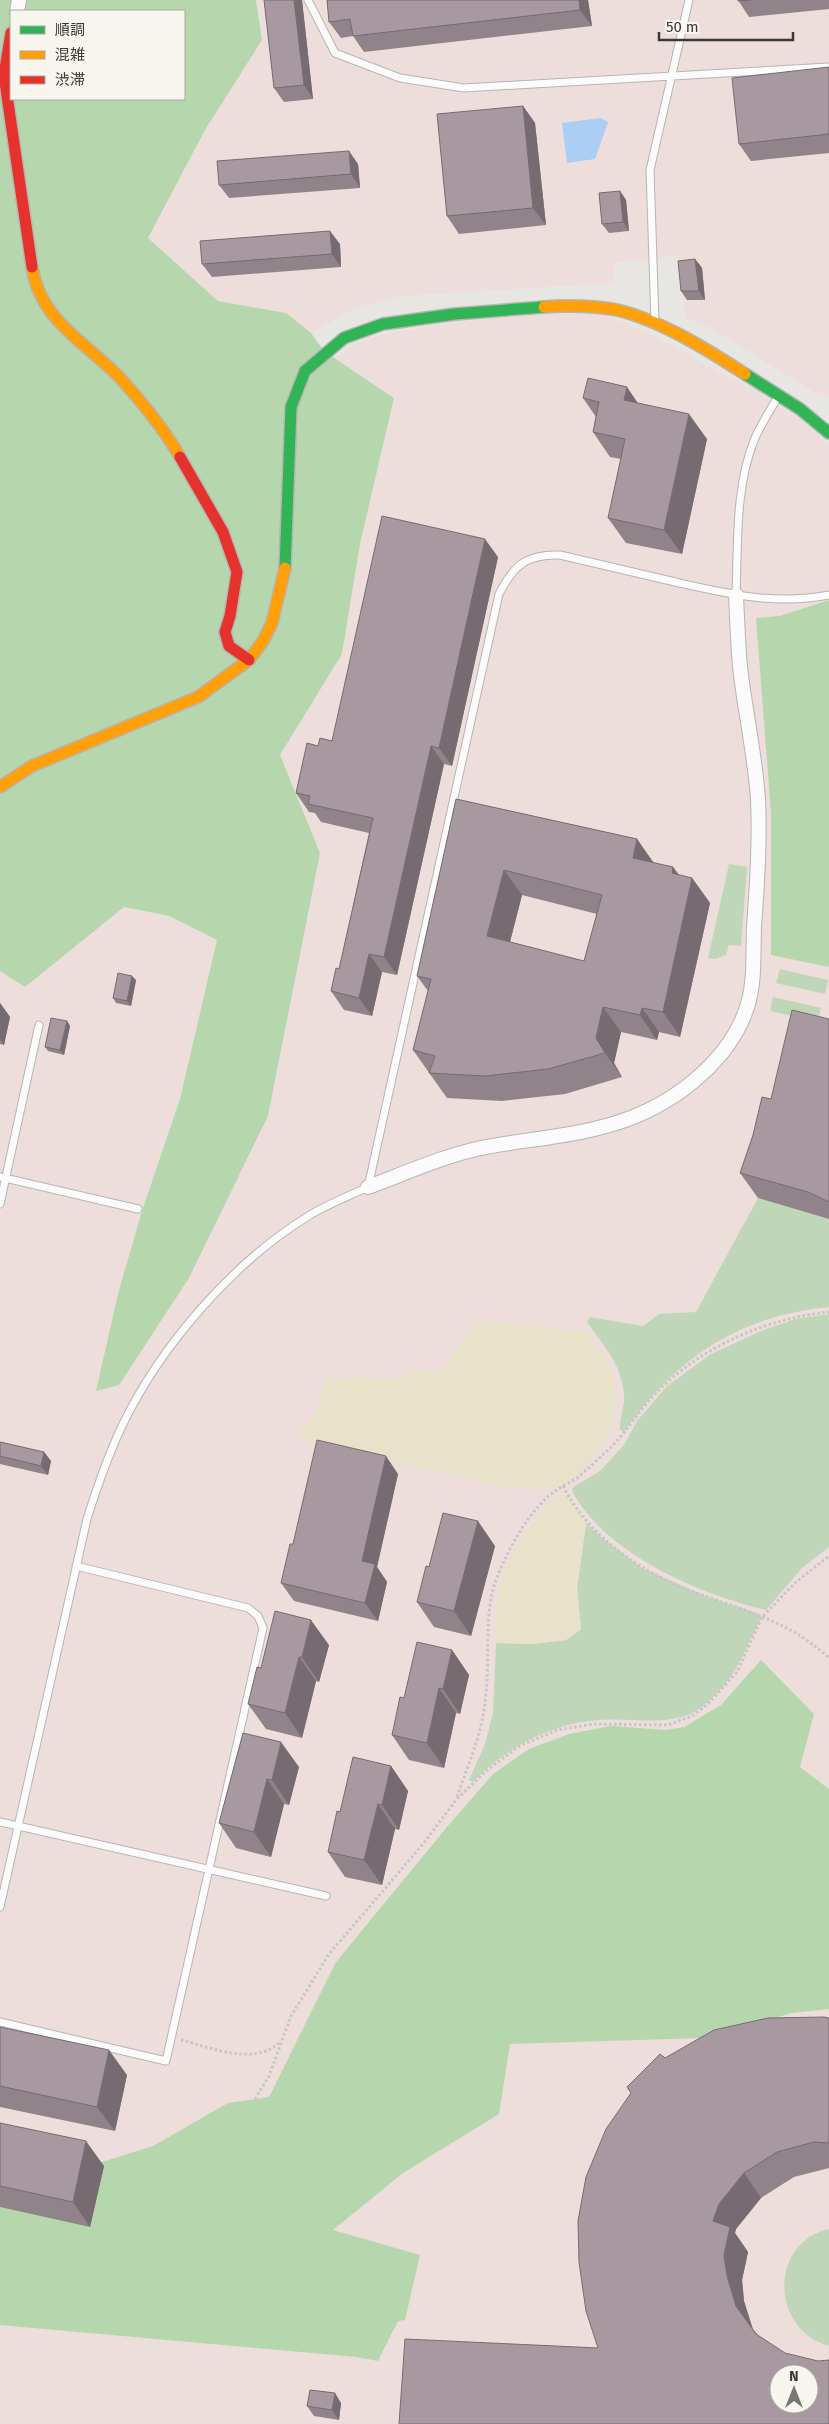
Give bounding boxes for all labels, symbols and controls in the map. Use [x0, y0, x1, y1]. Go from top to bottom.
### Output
legend [10, 10, 185, 100]
scale bar [659, 10, 793, 42]
text: 50 m [666, 18, 699, 36]
text: 順調 [55, 21, 85, 39]
text: 混雑 [55, 46, 85, 64]
text: 渋滞 [55, 71, 85, 89]
north arrow [769, 2364, 819, 2414]
text: N [789, 2368, 799, 2385]

